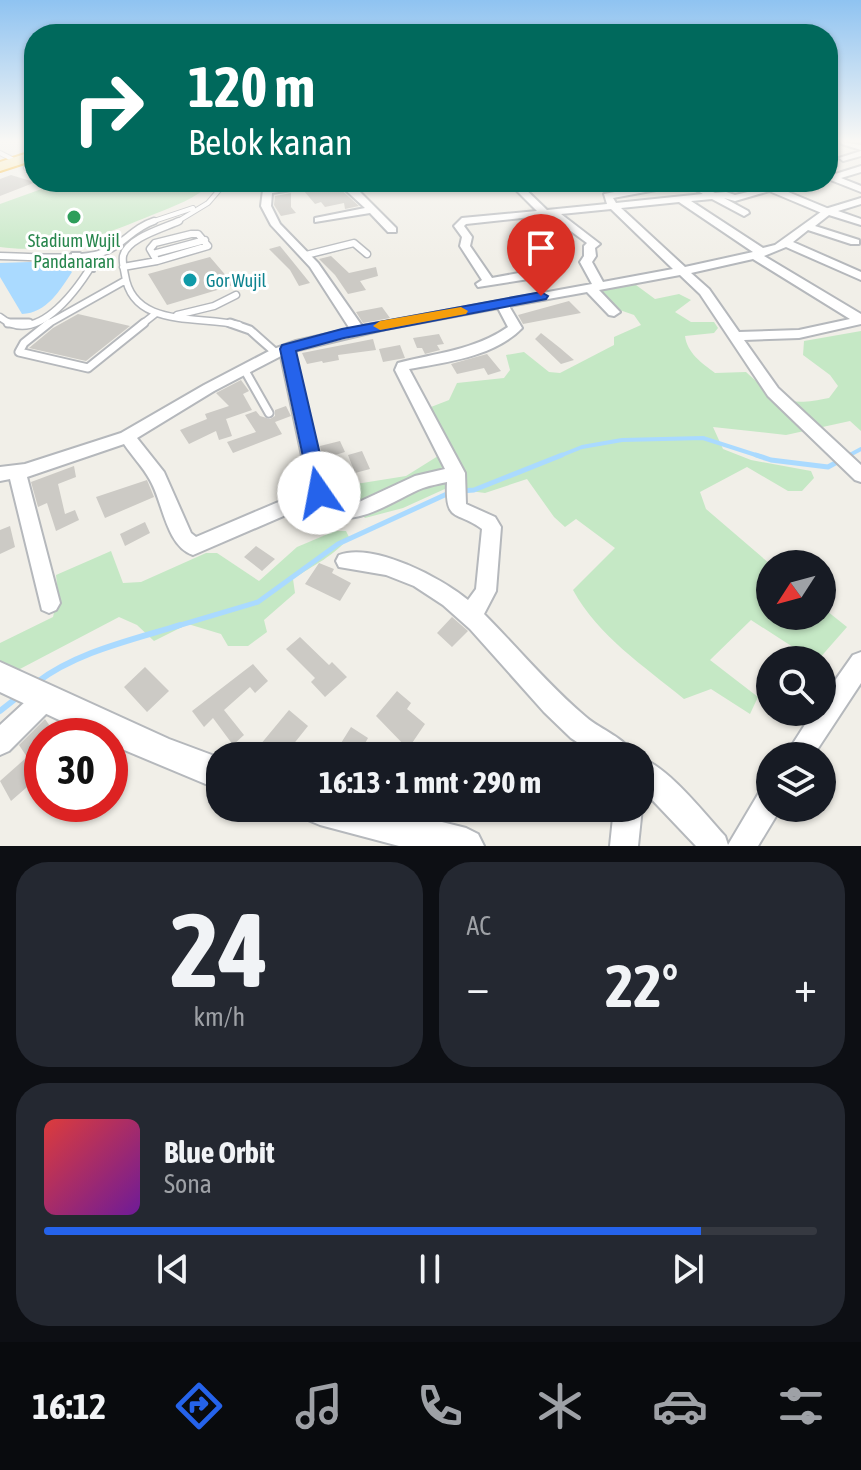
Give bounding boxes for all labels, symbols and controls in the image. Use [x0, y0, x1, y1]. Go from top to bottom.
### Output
text: 120 m [188, 55, 315, 119]
icon: right [56, 56, 160, 160]
text: Belok kanan [188, 121, 353, 163]
marker: Stadium Wujil Pandanaran [65, 208, 83, 226]
pin [507, 214, 575, 296]
icon: arrive [519, 226, 563, 270]
place label: Stadium Wujil Pandanaran [28, 230, 120, 272]
place label: Gor Wujil [206, 270, 267, 291]
marker: Gor Wujil [181, 271, 199, 289]
position arrow [277, 451, 361, 535]
north arrow [756, 550, 836, 630]
map controls [756, 550, 836, 822]
button: search [756, 646, 836, 726]
speed limit sign: 30 [24, 718, 128, 822]
button: layers [756, 742, 836, 822]
text: 16:13 · 1 mnt · 290 m [319, 765, 541, 799]
text: 24 [170, 890, 268, 1009]
text: AC [467, 911, 491, 941]
text: 22° [605, 951, 678, 1020]
text: − [467, 961, 489, 1011]
text: + [794, 961, 817, 1011]
text: km/h [193, 1002, 245, 1032]
text: Blue Orbit [164, 1135, 275, 1169]
text: Sona [164, 1169, 212, 1199]
icon: previous [151, 1247, 195, 1291]
icon: pause [408, 1247, 452, 1291]
icon: next [666, 1247, 710, 1291]
icon: directions [171, 1378, 227, 1434]
icon: music [291, 1378, 347, 1434]
icon: phone [412, 1378, 468, 1434]
icon: climate [532, 1378, 588, 1434]
icon: car [652, 1378, 708, 1434]
icon: filters [773, 1378, 829, 1434]
text: 16:12 [32, 1385, 106, 1427]

